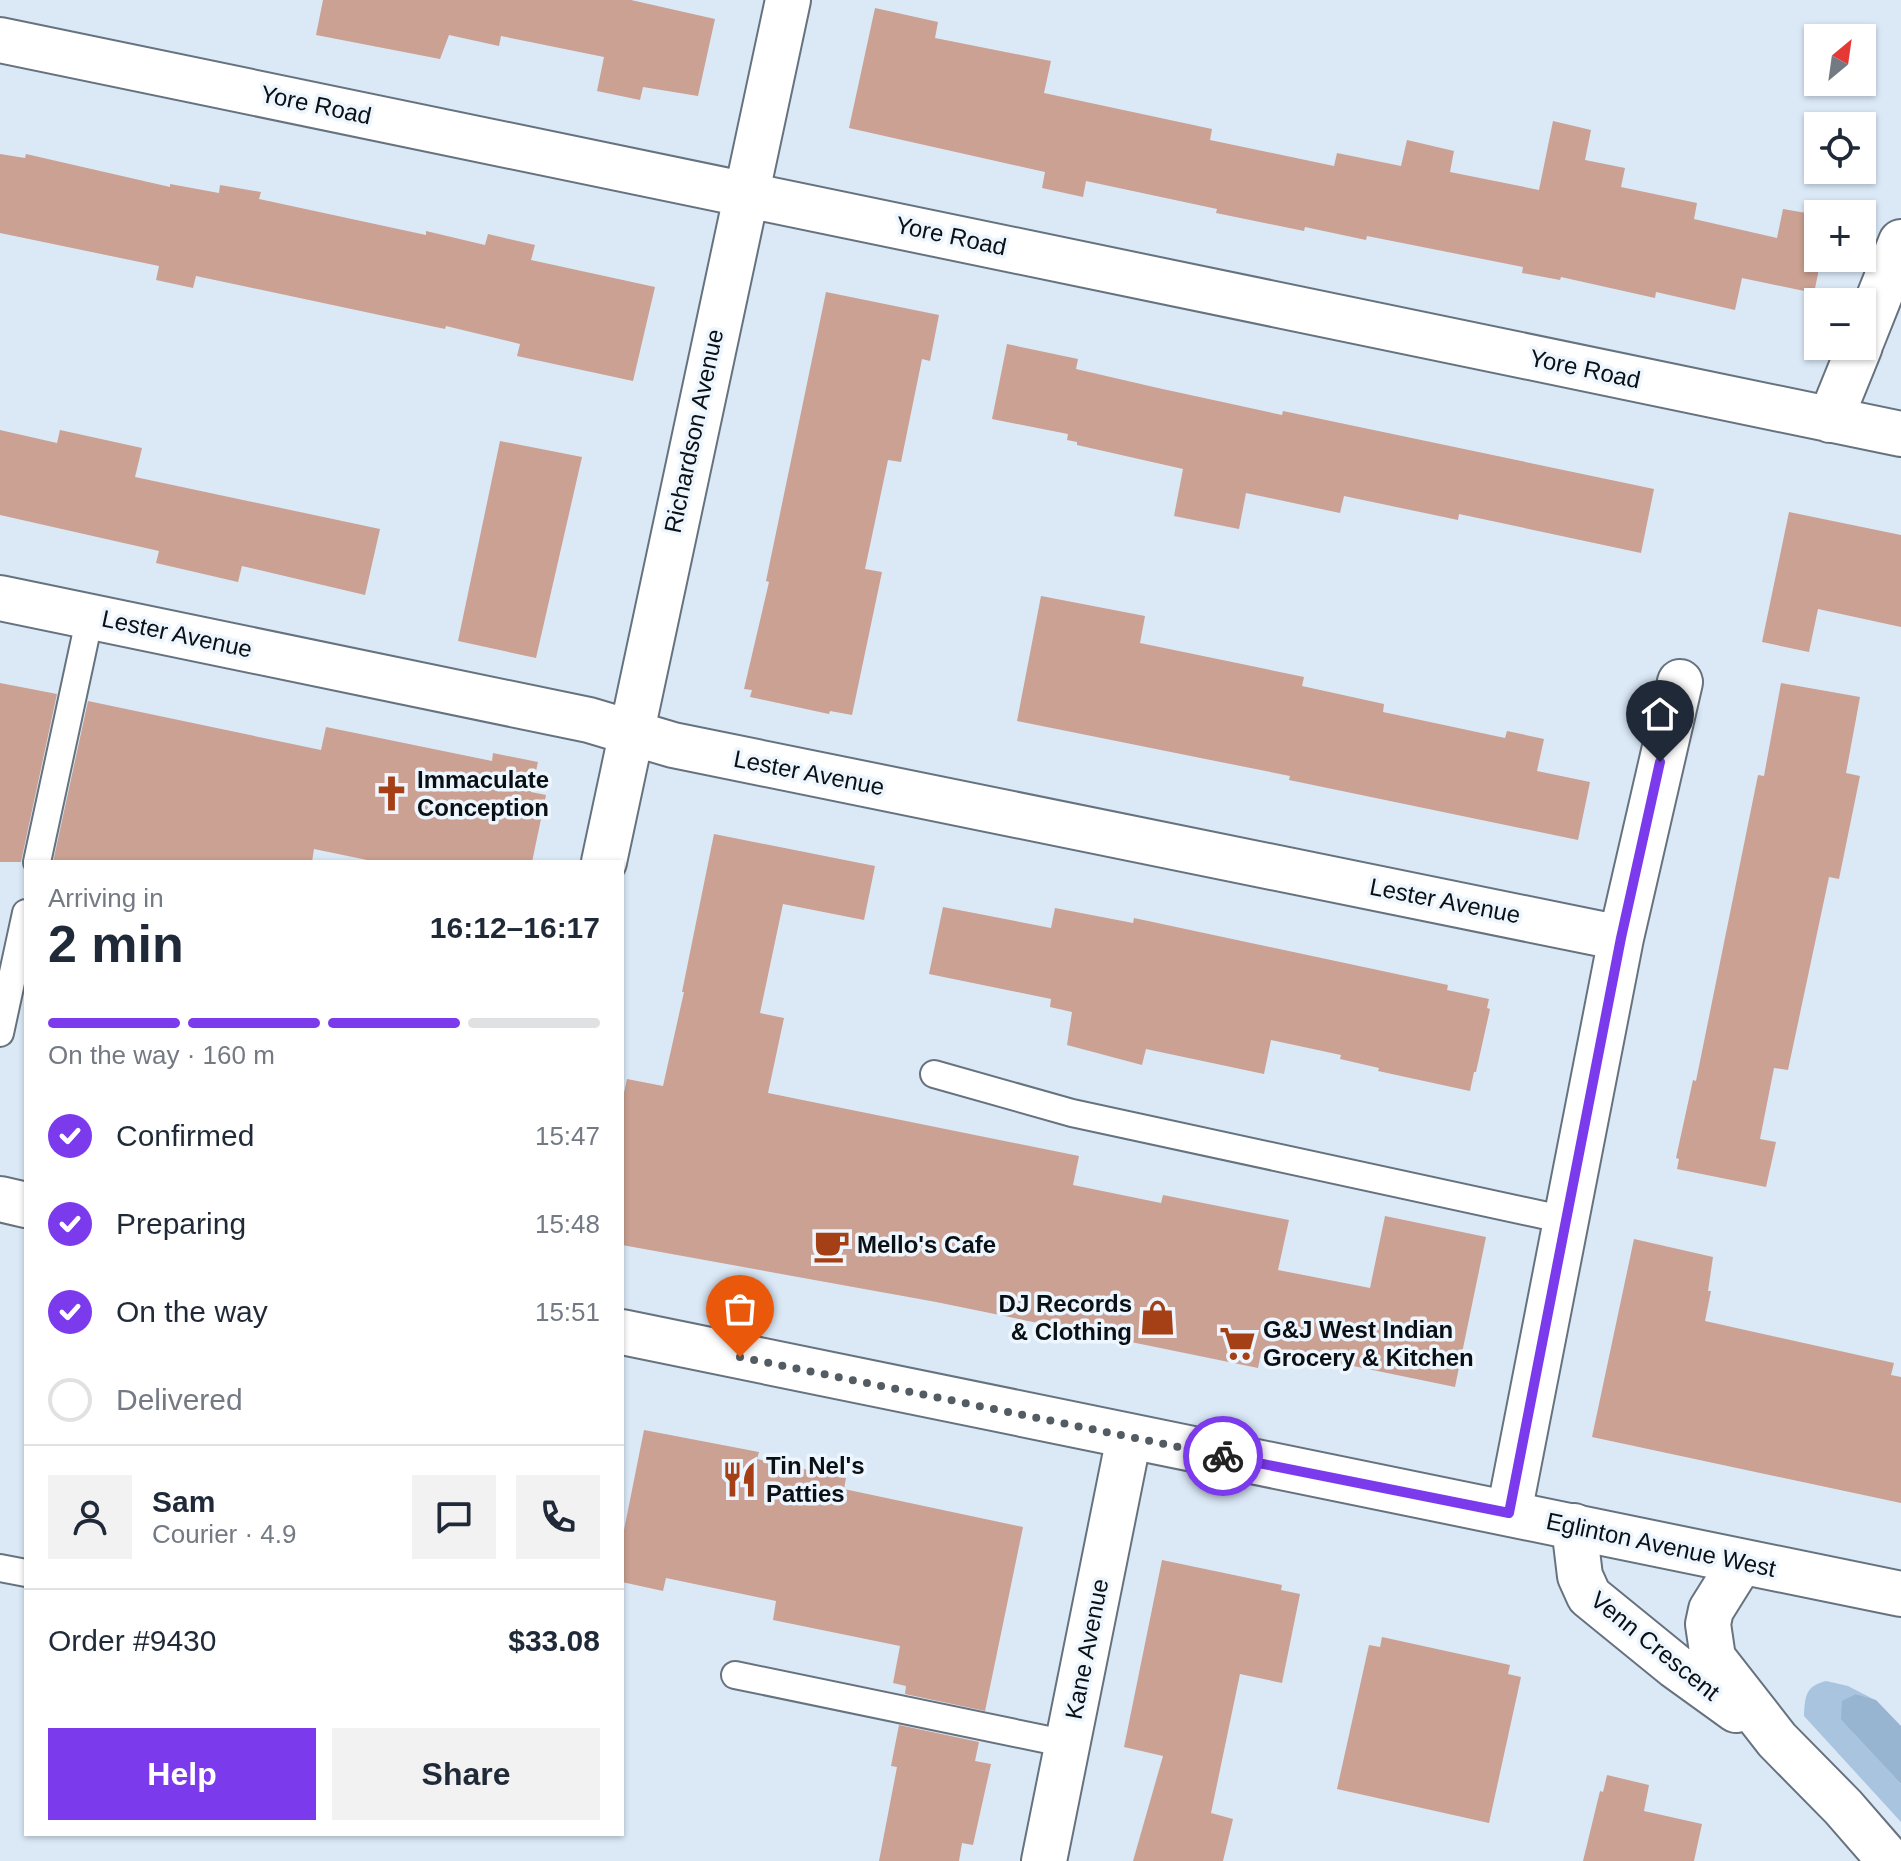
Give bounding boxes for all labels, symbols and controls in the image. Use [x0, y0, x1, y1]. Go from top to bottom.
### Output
north arrow [1804, 24, 1876, 96]
map controls [1804, 24, 1876, 360]
street label: Yore Road [258, 80, 374, 129]
button: locate [1804, 112, 1876, 184]
button: + [1804, 200, 1876, 272]
street label: Yore Road [893, 211, 1009, 260]
button: − [1804, 288, 1876, 360]
street label: Richardson Avenue [659, 327, 728, 535]
street label: Yore Road [1527, 344, 1643, 393]
street label: Lester Avenue [99, 604, 255, 663]
pin [1626, 680, 1694, 762]
icon: home [1638, 692, 1682, 736]
street label: Lester Avenue [731, 745, 887, 800]
place label: Immaculate Conception [417, 766, 549, 821]
church icon: Immaculate Conception [372, 775, 410, 813]
street label: Lester Avenue [1367, 873, 1523, 928]
text: Arriving in [48, 883, 164, 913]
text: 16:12–16:17 [430, 911, 600, 944]
text: 2 min [48, 915, 184, 973]
text: On the way · 160 m [48, 1040, 275, 1070]
icon: check [48, 1114, 92, 1158]
text: Confirmed [116, 1119, 254, 1152]
text: 15:47 [535, 1121, 600, 1151]
icon: check [48, 1202, 92, 1246]
text: Preparing [116, 1207, 246, 1240]
text: 15:48 [535, 1209, 600, 1239]
cafe icon: Mello's Cafe [812, 1226, 850, 1264]
place label: Mello's Cafe [857, 1231, 996, 1258]
pin [706, 1275, 774, 1357]
icon: bag [718, 1287, 762, 1331]
icon: check [48, 1290, 92, 1334]
place label: DJ Records & Clothing [999, 1290, 1132, 1345]
text: On the way [116, 1295, 268, 1328]
text: 15:51 [535, 1297, 600, 1327]
shop icon: DJ Records & Clothing [1139, 1299, 1177, 1337]
place label: G&J West Indian Grocery & Kitchen [1263, 1316, 1474, 1371]
supermarket icon: G&J West Indian Grocery & Kitchen [1218, 1325, 1256, 1363]
text: Delivered [116, 1383, 243, 1416]
courier [1183, 1416, 1263, 1496]
icon: bike [1201, 1434, 1245, 1478]
place label: Tin Nel's Patties [766, 1452, 865, 1507]
restaurant icon: Tin Nel's Patties [721, 1461, 759, 1499]
button: person [48, 1475, 132, 1559]
button: chat [412, 1475, 496, 1559]
button: phone [516, 1475, 600, 1559]
text: Sam [152, 1485, 215, 1518]
street label: Eglinton Avenue West [1544, 1507, 1779, 1582]
text: Courier · 4.9 [152, 1519, 297, 1549]
street label: Kane Avenue [1060, 1576, 1113, 1721]
street label: Venn Crescent [1586, 1586, 1725, 1706]
text: Order #9430 [48, 1624, 216, 1657]
text: $33.08 [508, 1624, 600, 1657]
button: Help [48, 1728, 316, 1820]
button: Share [332, 1728, 600, 1820]

